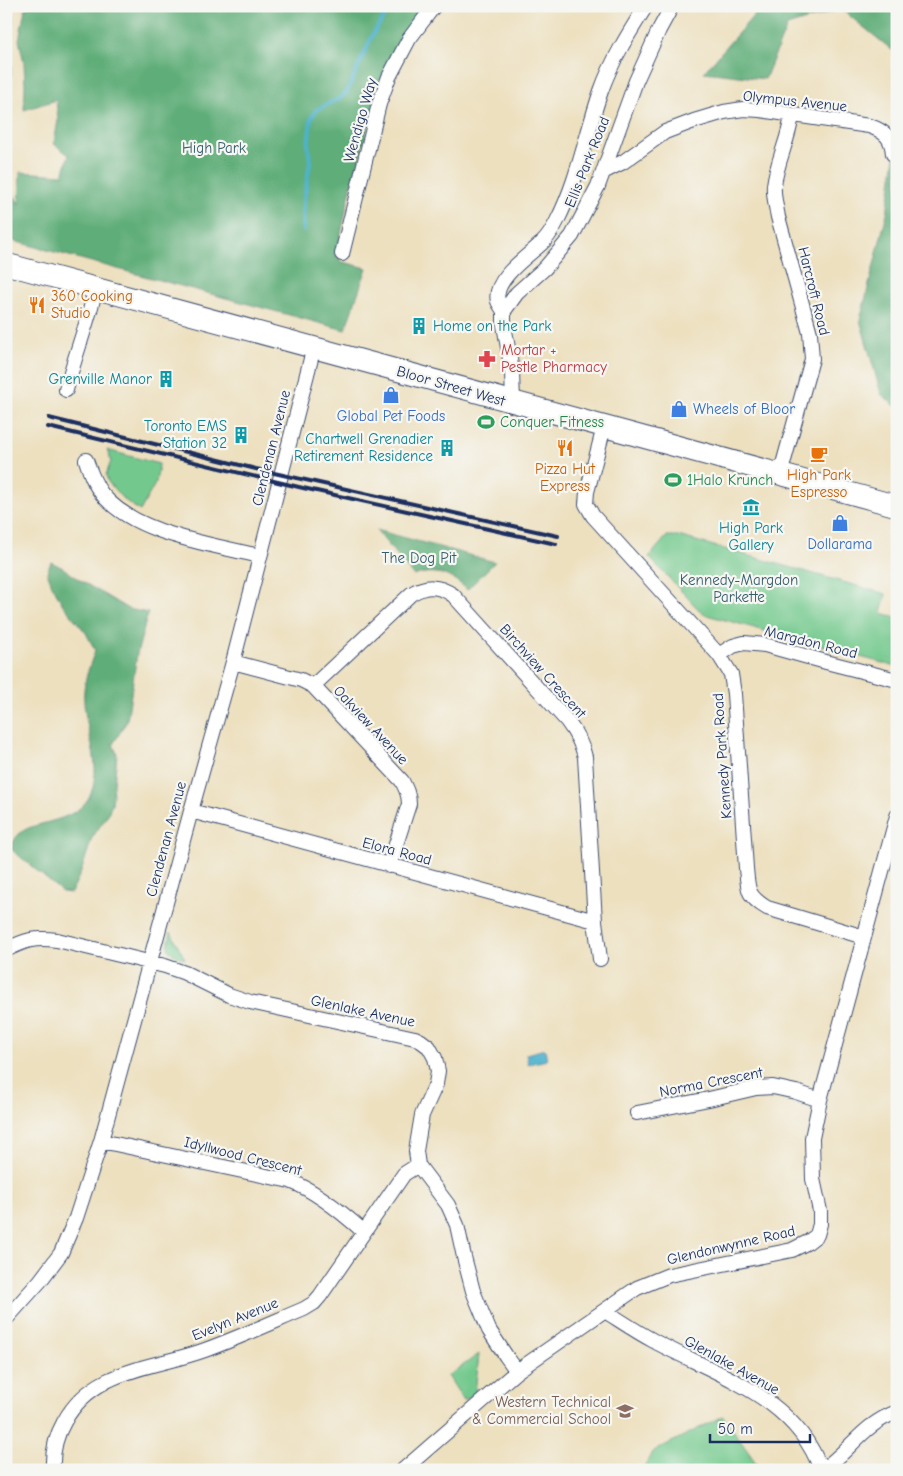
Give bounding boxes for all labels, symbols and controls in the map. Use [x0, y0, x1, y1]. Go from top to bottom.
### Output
street label: Wendigo Way [339, 76, 381, 164]
street label: Olympus Avenue [742, 87, 848, 115]
street label: Ellis Park Road [561, 114, 613, 210]
park label: High Park [182, 139, 247, 157]
street label: Harcroft Road [794, 245, 834, 337]
place label: 360 Cooking Studio [51, 287, 133, 322]
restaurant icon: 360 Cooking Studio [27, 295, 47, 315]
building icon: Home on the Park [409, 316, 429, 336]
place label: Home on the Park [433, 317, 552, 335]
place label: Mortar + Pestle Pharmacy [501, 341, 607, 376]
pharmacy icon: Mortar + Pestle Pharmacy [477, 349, 497, 369]
street label: Bloor Street West [395, 362, 508, 410]
building icon: Grenville Manor [156, 369, 176, 389]
place label: Grenville Manor [49, 370, 152, 388]
shop icon: Global Pet Foods [381, 385, 401, 405]
street label: Clendenan Avenue [248, 388, 294, 508]
shop icon: Wheels of Bloor [669, 399, 689, 419]
place label: Wheels of Bloor [693, 400, 795, 418]
place label: Global Pet Foods [337, 407, 445, 425]
sports icon: Conquer Fitness [476, 412, 496, 432]
place label: Conquer Fitness [500, 413, 604, 431]
place label: Toronto EMS Station 32 [144, 417, 227, 452]
building icon: Toronto EMS Station 32 [231, 425, 251, 445]
place label: Chartwell Grenadier Retirement Residence [294, 430, 433, 465]
building icon: Chartwell Grenadier Retirement Residence [437, 438, 457, 458]
restaurant icon: Pizza Hut Express [555, 438, 575, 458]
cafe icon: High Park Espresso [809, 444, 829, 464]
place label: Pizza Hut Express [535, 460, 596, 495]
place label: High Park Espresso [787, 466, 852, 501]
sports icon: 1Halo Krunch [663, 470, 683, 490]
place label: 1Halo Krunch [687, 471, 773, 489]
museum icon: High Park Gallery [741, 497, 761, 517]
shop icon: Dollarama [830, 513, 850, 533]
place label: High Park Gallery [719, 519, 784, 554]
place label: Dollarama [807, 535, 873, 553]
park label: The Dog Pit [382, 549, 457, 567]
park label: Kennedy-Margdon Parkette [680, 571, 798, 606]
street label: Birchview Crescent [496, 620, 590, 722]
street label: Margdon Road [763, 622, 859, 662]
street label: Oakview Avenue [330, 682, 413, 769]
street label: Kennedy Park Road [709, 693, 735, 819]
street label: Clendenan Avenue [142, 779, 190, 899]
street label: Elora Road [360, 833, 434, 869]
street label: Glenlake Avenue [309, 991, 417, 1031]
street label: Norma Crescent [658, 1063, 765, 1101]
street label: Idyllwood Crescent [182, 1133, 304, 1179]
street label: Glendonwynne Road [665, 1221, 797, 1269]
street label: Evelyn Avenue [189, 1293, 281, 1344]
street label: Glenlake Avenue [681, 1331, 783, 1399]
place label: Western Technical & Commercial School [472, 1393, 611, 1428]
school or university icon: Western Technical & Commercial School [615, 1401, 635, 1421]
scale bar [710, 1411, 810, 1443]
text: 50 m [718, 1420, 753, 1438]

